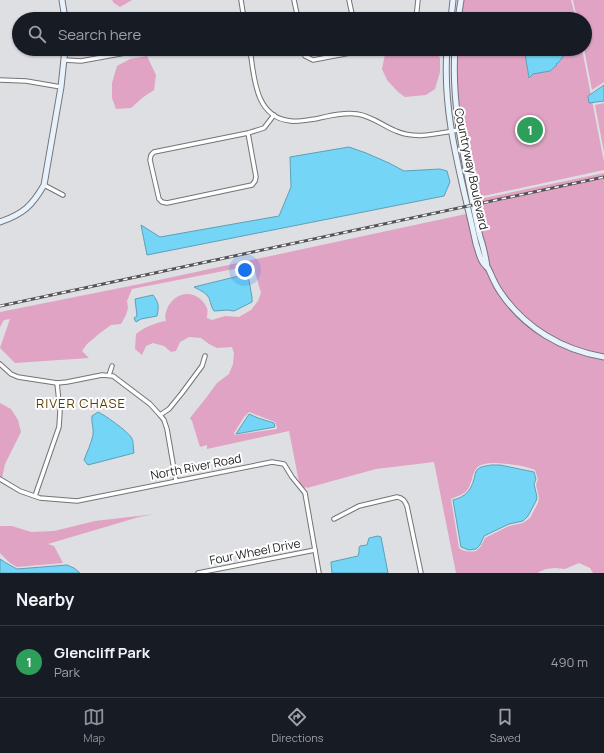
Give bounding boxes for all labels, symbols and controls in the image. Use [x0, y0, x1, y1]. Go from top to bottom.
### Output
search box [12, 12, 592, 56]
icon: search [26, 23, 48, 45]
text: Search here [58, 24, 141, 45]
street label: Countryway Boulevard [450, 106, 493, 231]
pin: 1 [517, 115, 543, 145]
your location [235, 260, 255, 280]
district label: RIVER CHASE [36, 394, 126, 412]
street label: North River Road [149, 449, 243, 484]
street label: Four Wheel Drive [208, 534, 302, 569]
text: Nearby [16, 588, 74, 611]
text: Glencliff Park [54, 642, 150, 663]
text: 1 [26, 653, 32, 671]
text: 490 m [551, 653, 588, 671]
text: Park [54, 663, 80, 681]
tab: Map [83, 706, 105, 745]
tab: Directions [271, 706, 324, 745]
tab: Saved [490, 706, 521, 745]

